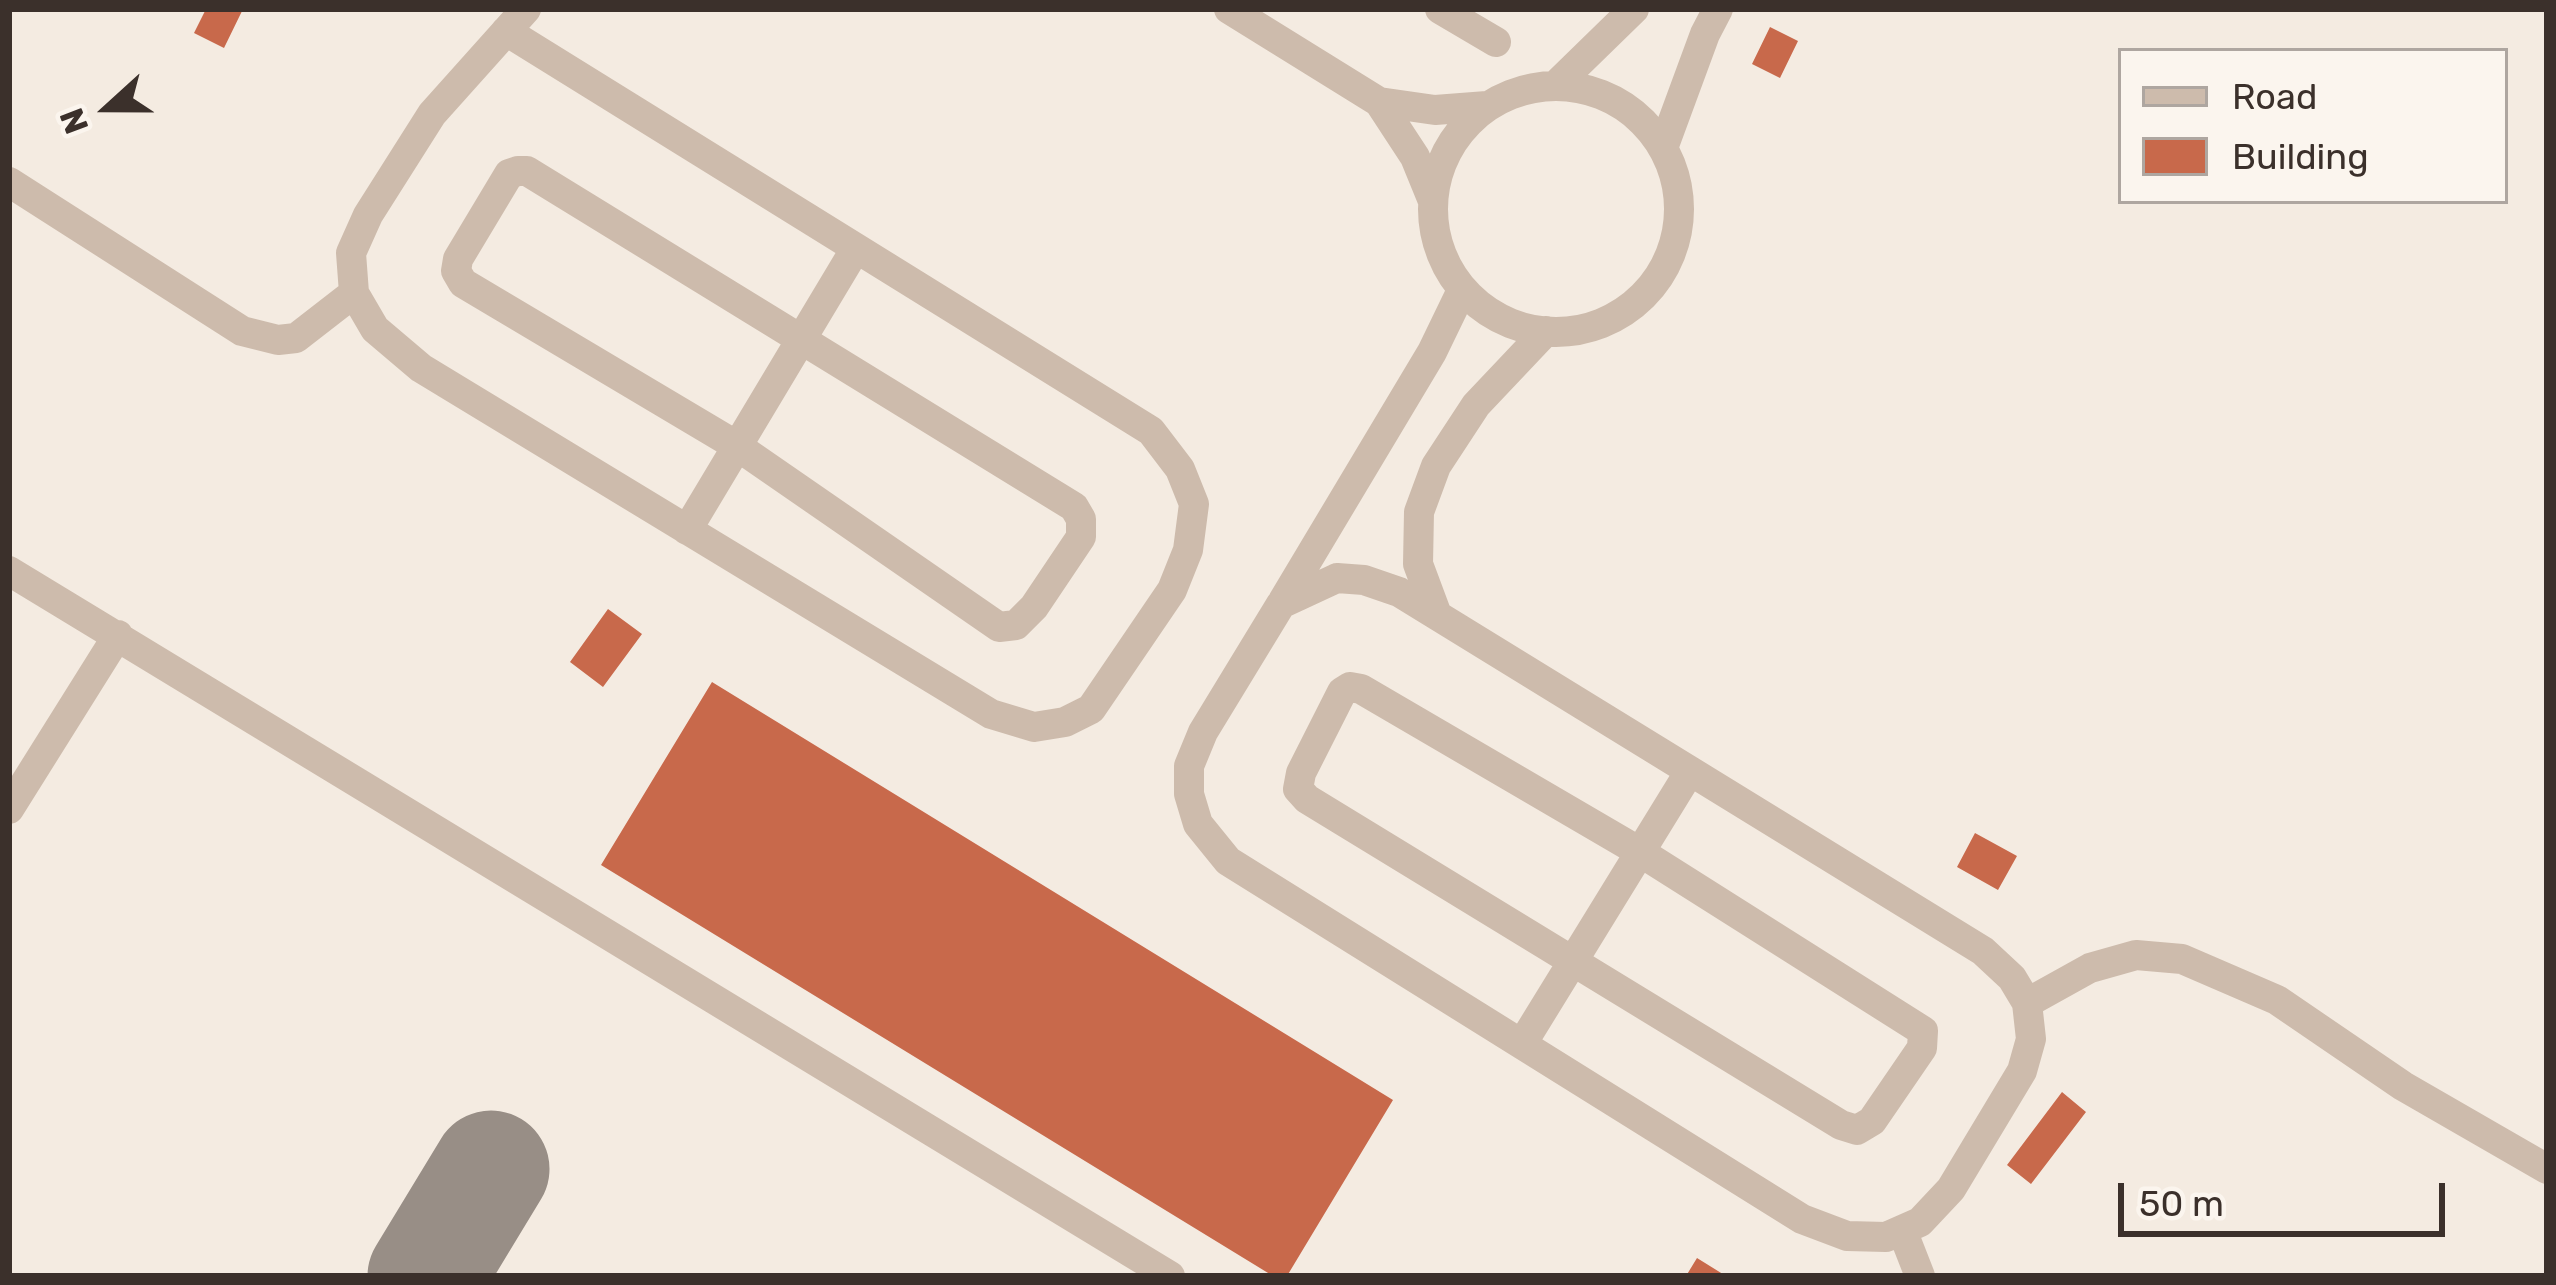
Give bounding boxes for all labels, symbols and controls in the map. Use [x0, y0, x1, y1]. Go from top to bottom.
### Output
north arrow [48, 48, 168, 168]
legend [2118, 48, 2508, 204]
text: Road [2232, 75, 2317, 118]
text: N [51, 103, 96, 139]
text: Building [2232, 135, 2369, 178]
scale bar [2124, 1159, 2451, 1233]
text: 50 m [2139, 1182, 2224, 1225]

